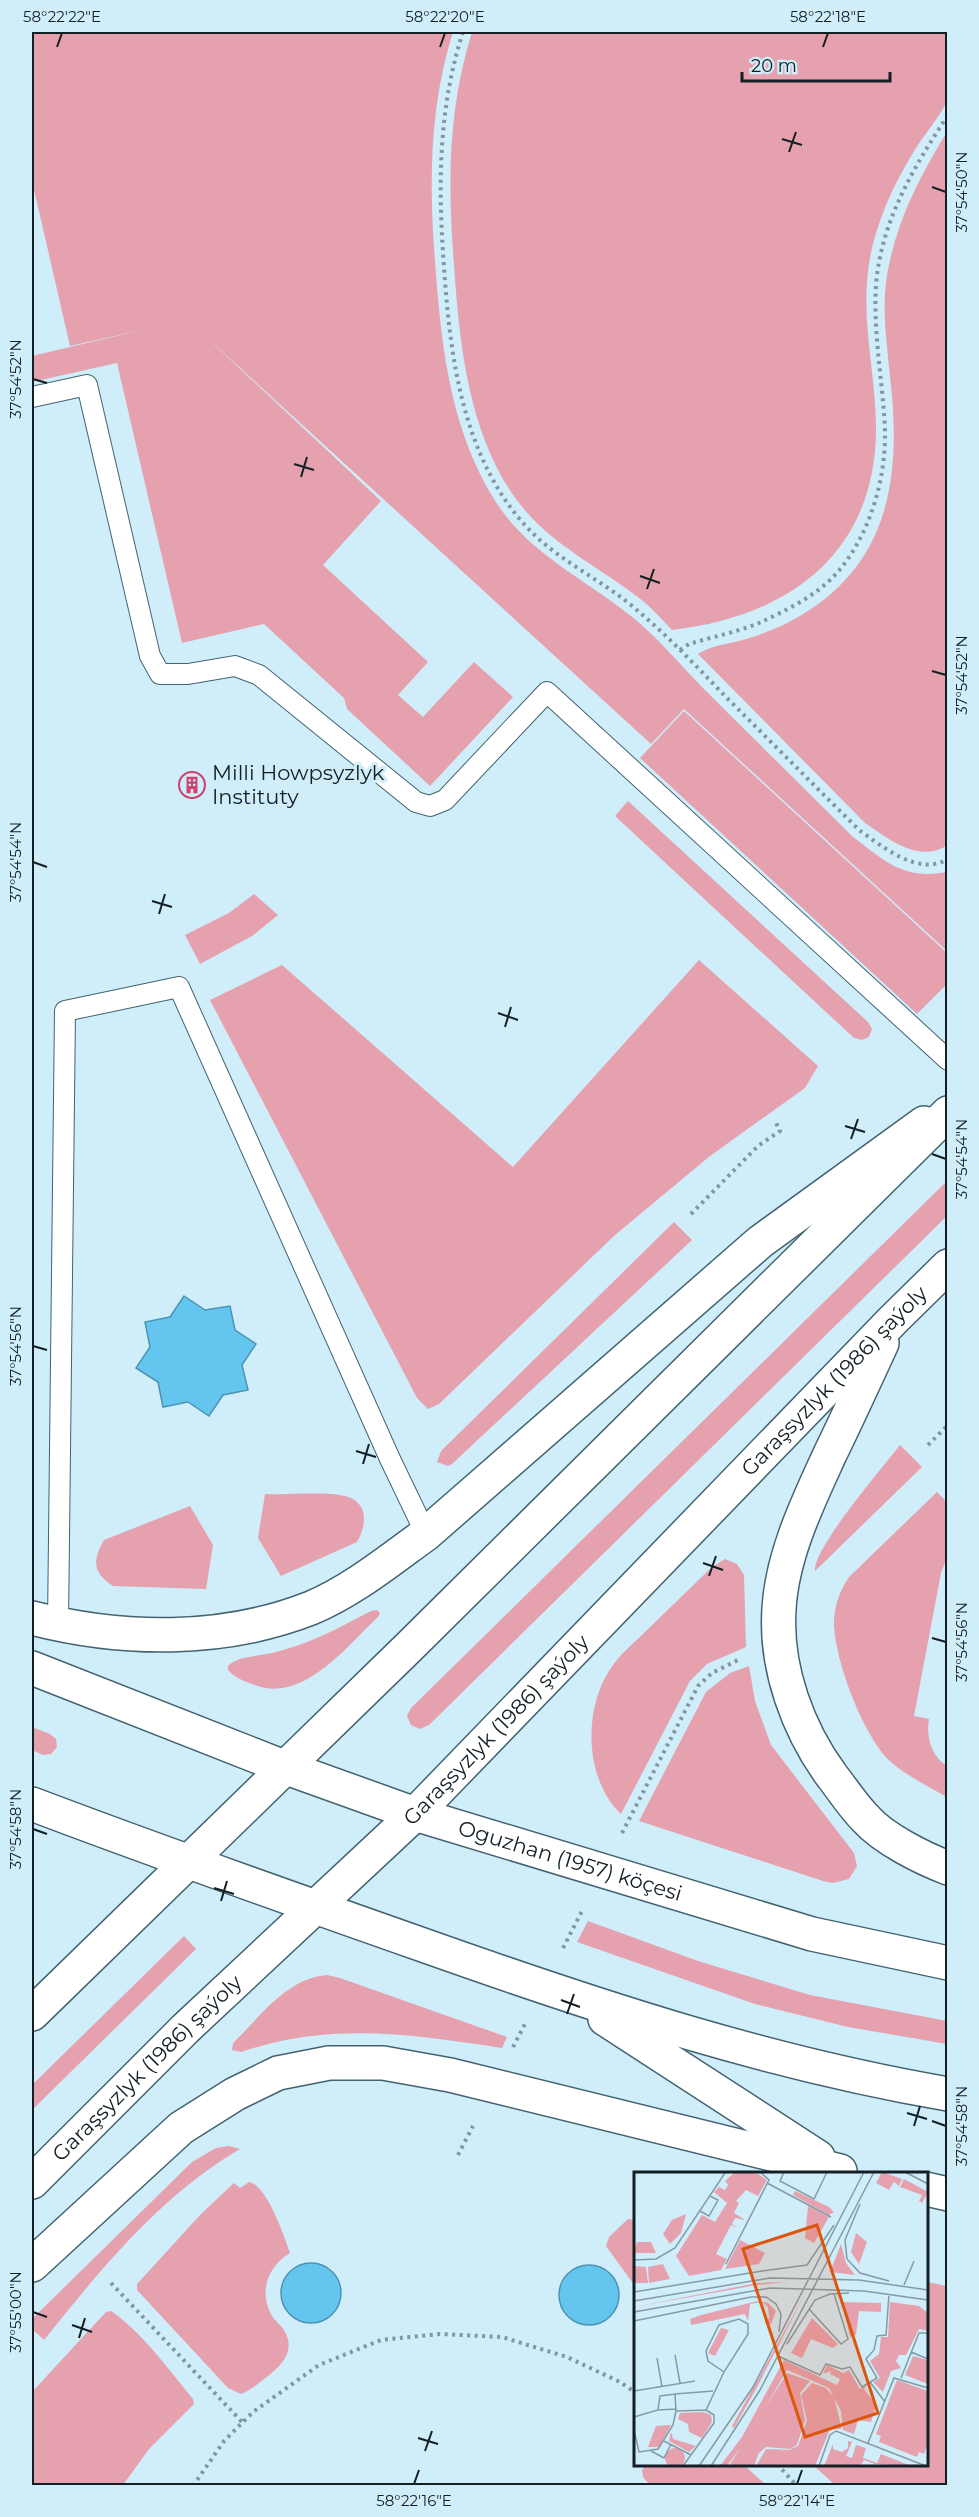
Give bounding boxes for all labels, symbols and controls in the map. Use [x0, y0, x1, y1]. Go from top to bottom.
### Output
text: 58°22'22"E [23, 7, 101, 26]
text: 58°22'20"E [405, 7, 485, 26]
text: 58°22'18"E [790, 7, 866, 26]
scale bar [742, 45, 890, 83]
text: 20 m [751, 55, 797, 77]
text: 37°54'50"N [952, 152, 971, 233]
text: 37°54'52"N [6, 339, 25, 419]
text: 37°54'52"N [952, 635, 971, 715]
place label: Milli Howpsyzlyk Instituty [212, 760, 385, 809]
building icon: Milli Howpsyzlyk Instituty [177, 770, 207, 800]
text: 37°54'54"N [6, 822, 25, 902]
text: 37°54'54"N [952, 1119, 971, 1199]
street label: Garaşsyzlyk (1986) şaýoly [736, 1280, 933, 1481]
text: 37°54'56"N [6, 1306, 25, 1386]
text: 37°54'56"N [952, 1602, 971, 1682]
street label: Garaşsyzlyk (1986) şaýoly [398, 1629, 594, 1830]
text: 37°54'58"N [6, 1789, 25, 1869]
street label: Oguzhan (1957) köçesi [455, 1815, 685, 1906]
street label: Garaşsyzlyk (1986) şaýoly [47, 1969, 247, 2166]
text: 37°54'58"N [952, 2086, 971, 2166]
inset map [634, 2172, 928, 2466]
text: 37°55'00"N [6, 2271, 25, 2353]
text: 58°22'16"E [376, 2491, 452, 2510]
text: 58°22'14"E [759, 2491, 835, 2510]

